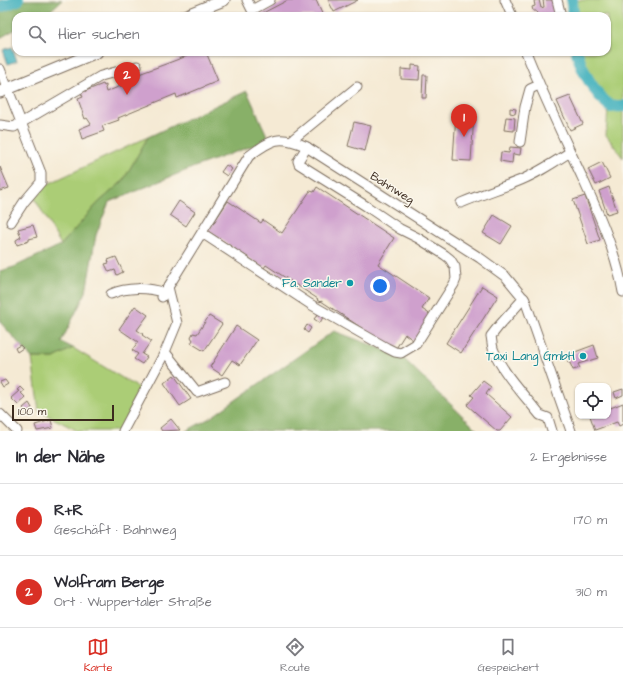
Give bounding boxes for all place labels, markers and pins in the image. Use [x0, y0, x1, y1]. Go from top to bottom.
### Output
pin: 2 [114, 62, 140, 95]
pin: 1 [451, 104, 477, 137]
place label: Fa. Sander [282, 275, 342, 292]
marker: Fa. Sander [345, 278, 355, 288]
place label: Taxi Lang GmbH [486, 348, 575, 366]
marker: Taxi Lang GmbH [578, 351, 588, 361]

